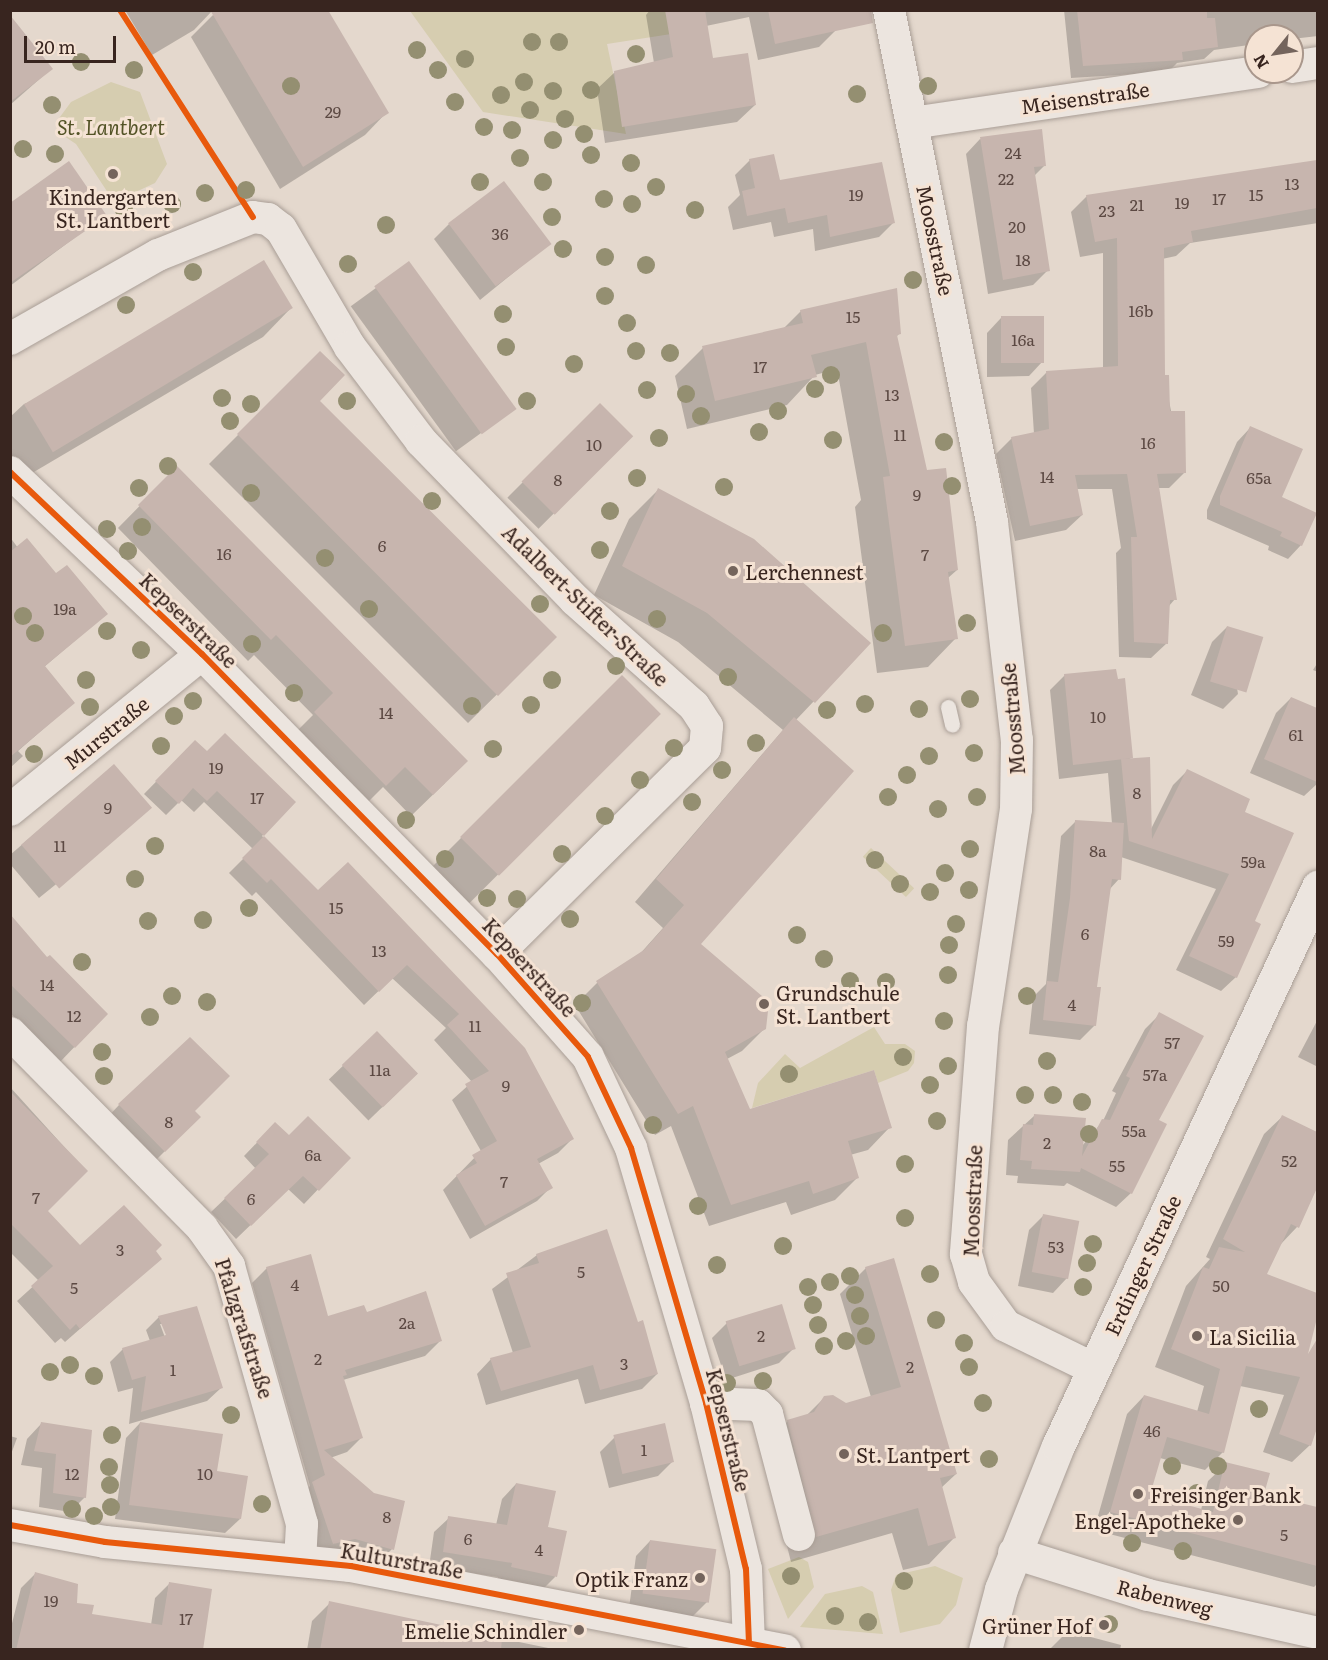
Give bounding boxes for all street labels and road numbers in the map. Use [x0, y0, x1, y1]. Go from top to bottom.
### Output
street label: Meisenstraße [1019, 76, 1151, 118]
street label: Moosstraße [913, 182, 959, 298]
street label: Adalbert-Stifter-Straße [498, 519, 674, 691]
street label: Kepserstraße [135, 568, 243, 672]
street label: Moosstraße [995, 662, 1029, 776]
street label: Murstraße [59, 691, 153, 773]
street label: Kepserstraße [478, 913, 582, 1021]
street label: Moosstraße [958, 1144, 986, 1258]
street label: Erdinger Straße [1099, 1191, 1185, 1339]
street label: Pfalzgrafstraße [211, 1255, 279, 1401]
street label: Kepserstraße [702, 1366, 756, 1494]
street label: Kulturstraße [339, 1537, 465, 1583]
street label: Rabenweg [1115, 1574, 1215, 1620]

